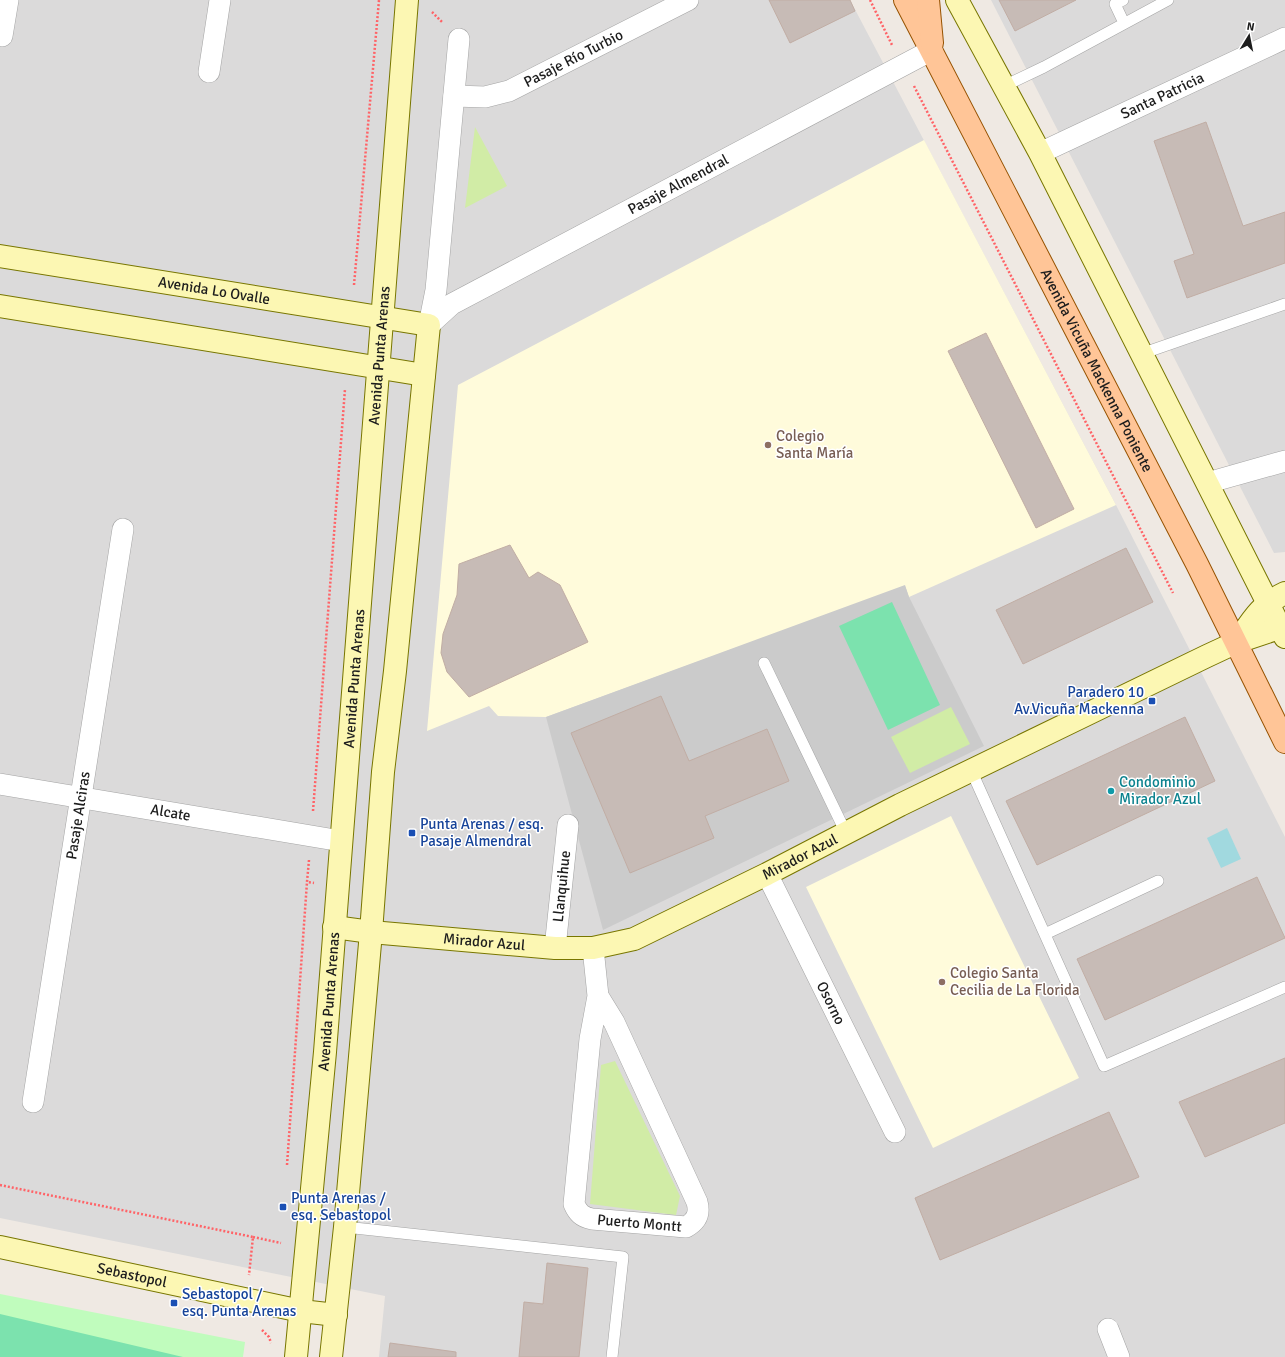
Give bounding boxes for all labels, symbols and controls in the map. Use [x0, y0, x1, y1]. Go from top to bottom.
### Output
north arrow [1229, 16, 1269, 56]
text: N [1246, 20, 1256, 34]
street label: Pasaje Río Turbio [521, 25, 626, 91]
street label: Santa Patricia [1118, 68, 1207, 123]
street label: Pasaje Almendral [625, 150, 732, 218]
street label: Avenida Vicuña Mackenna Poniente [1037, 266, 1157, 475]
street label: Avenida Lo Ovalle [157, 273, 272, 308]
street label: Avenida Punta Arenas [365, 285, 394, 426]
place label: Colegio Santa María [776, 427, 853, 462]
marker: Colegio Santa María [763, 440, 773, 450]
street label: Avenida Punta Arenas [340, 608, 369, 749]
place label: Paradero 10 Av.Vicuña Mackenna [1014, 683, 1144, 718]
marker: Paradero 10 Av.Vicuña Mackenna [1147, 696, 1157, 706]
street label: Pasaje Alciras [62, 770, 94, 861]
place label: Condominio Mirador Azul [1119, 773, 1201, 808]
marker: Condominio Mirador Azul [1106, 786, 1116, 796]
street label: Alcate [149, 800, 192, 825]
place label: Punta Arenas / esq. Pasaje Almendral [420, 815, 544, 850]
marker: Punta Arenas / esq. Pasaje Almendral [407, 828, 417, 838]
street label: Mirador Azul [759, 830, 840, 884]
street label: Llanquihue [549, 850, 574, 923]
street label: Mirador Azul [442, 929, 526, 954]
street label: Avenida Punta Arenas [314, 931, 343, 1072]
place label: Colegio Santa Cecilia de La Florida [950, 964, 1080, 999]
marker: Colegio Santa Cecilia de La Florida [937, 977, 947, 987]
street label: Osorno [813, 978, 849, 1028]
place label: Punta Arenas / esq. Sebastopol [291, 1189, 391, 1224]
marker: Punta Arenas / esq. Sebastopol [278, 1202, 288, 1212]
street label: Puerto Montt [596, 1210, 682, 1236]
street label: Sebastopol [95, 1259, 169, 1291]
place label: Sebastopol / esq. Punta Arenas [182, 1285, 297, 1320]
marker: Sebastopol / esq. Punta Arenas [169, 1298, 179, 1308]

